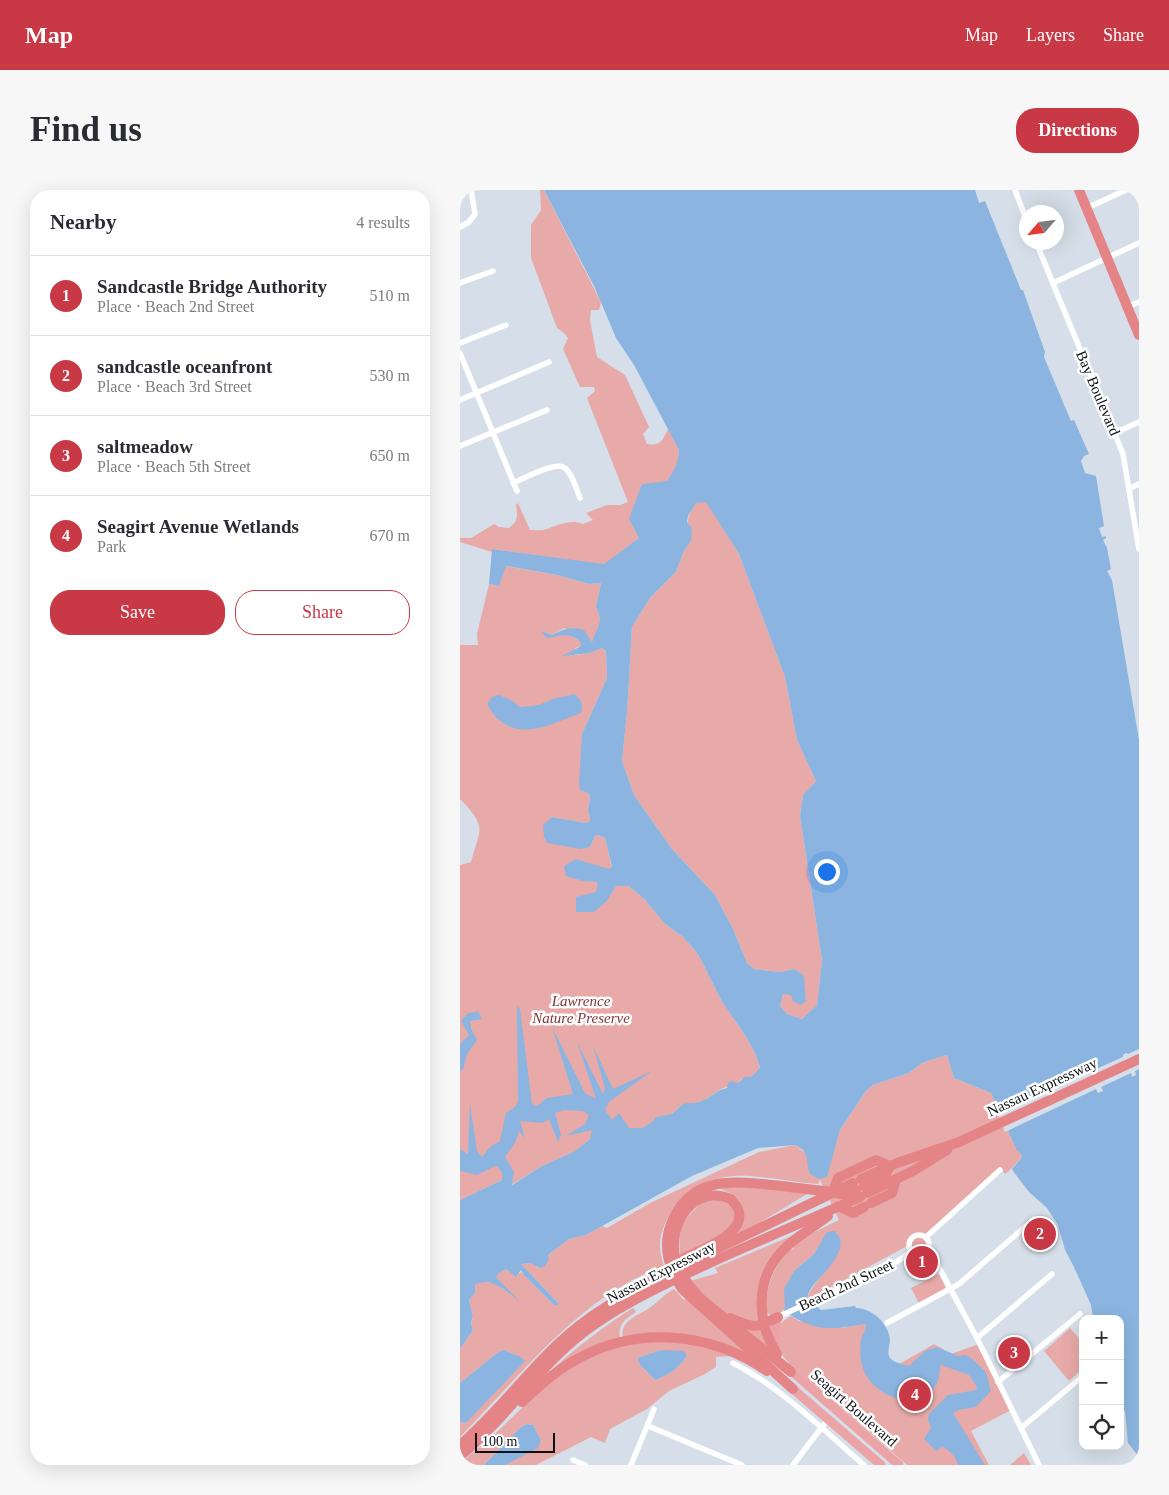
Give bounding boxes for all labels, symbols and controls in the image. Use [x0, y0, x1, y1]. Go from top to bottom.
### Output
text: Map [25, 22, 73, 48]
text: Map [965, 25, 998, 45]
text: Layers [1026, 25, 1075, 45]
text: Share [1103, 25, 1144, 45]
button: Directions [1016, 108, 1139, 153]
text: Find us [30, 110, 142, 149]
north arrow [1019, 205, 1064, 250]
text: Nearby [50, 210, 117, 234]
text: 4 results [356, 214, 410, 231]
text: Sandcastle Bridge Authority [97, 276, 327, 297]
text: 1 [62, 287, 70, 304]
text: 510 m [370, 287, 410, 304]
text: Place · Beach 2nd Street [97, 298, 254, 315]
street label: Bay Boulevard [1073, 348, 1123, 438]
text: sandcastle oceanfront [97, 356, 272, 377]
text: 2 [62, 367, 70, 384]
text: 530 m [370, 367, 410, 384]
text: Place · Beach 3rd Street [97, 378, 252, 395]
text: saltmeadow [97, 436, 193, 457]
text: 3 [62, 447, 70, 464]
text: 650 m [370, 447, 410, 464]
text: Place · Beach 5th Street [97, 458, 251, 475]
text: Seagirt Avenue Wetlands [97, 516, 299, 537]
text: 4 [62, 527, 70, 544]
text: 670 m [370, 527, 410, 544]
text: Park [97, 538, 126, 555]
button: Save [50, 590, 225, 635]
button: Share [235, 590, 410, 635]
your location [814, 859, 840, 885]
park label: Lawrence Nature Preserve [531, 993, 630, 1026]
street label: Nassau Expressway [984, 1054, 1100, 1120]
pin: 2 [1024, 1215, 1056, 1253]
street label: Nassau Expressway [604, 1238, 718, 1306]
pin: 1 [906, 1243, 938, 1281]
street label: Beach 2nd Street [796, 1256, 897, 1314]
map controls [1079, 1315, 1124, 1450]
button: + [1079, 1315, 1124, 1360]
pin: 3 [998, 1334, 1030, 1372]
button: − [1079, 1360, 1124, 1405]
street label: Seagirt Boulevard [808, 1366, 901, 1450]
pin: 4 [899, 1376, 931, 1414]
button: locate [1079, 1405, 1124, 1450]
scale bar [475, 1430, 555, 1453]
text: 100 m [482, 1434, 517, 1449]

